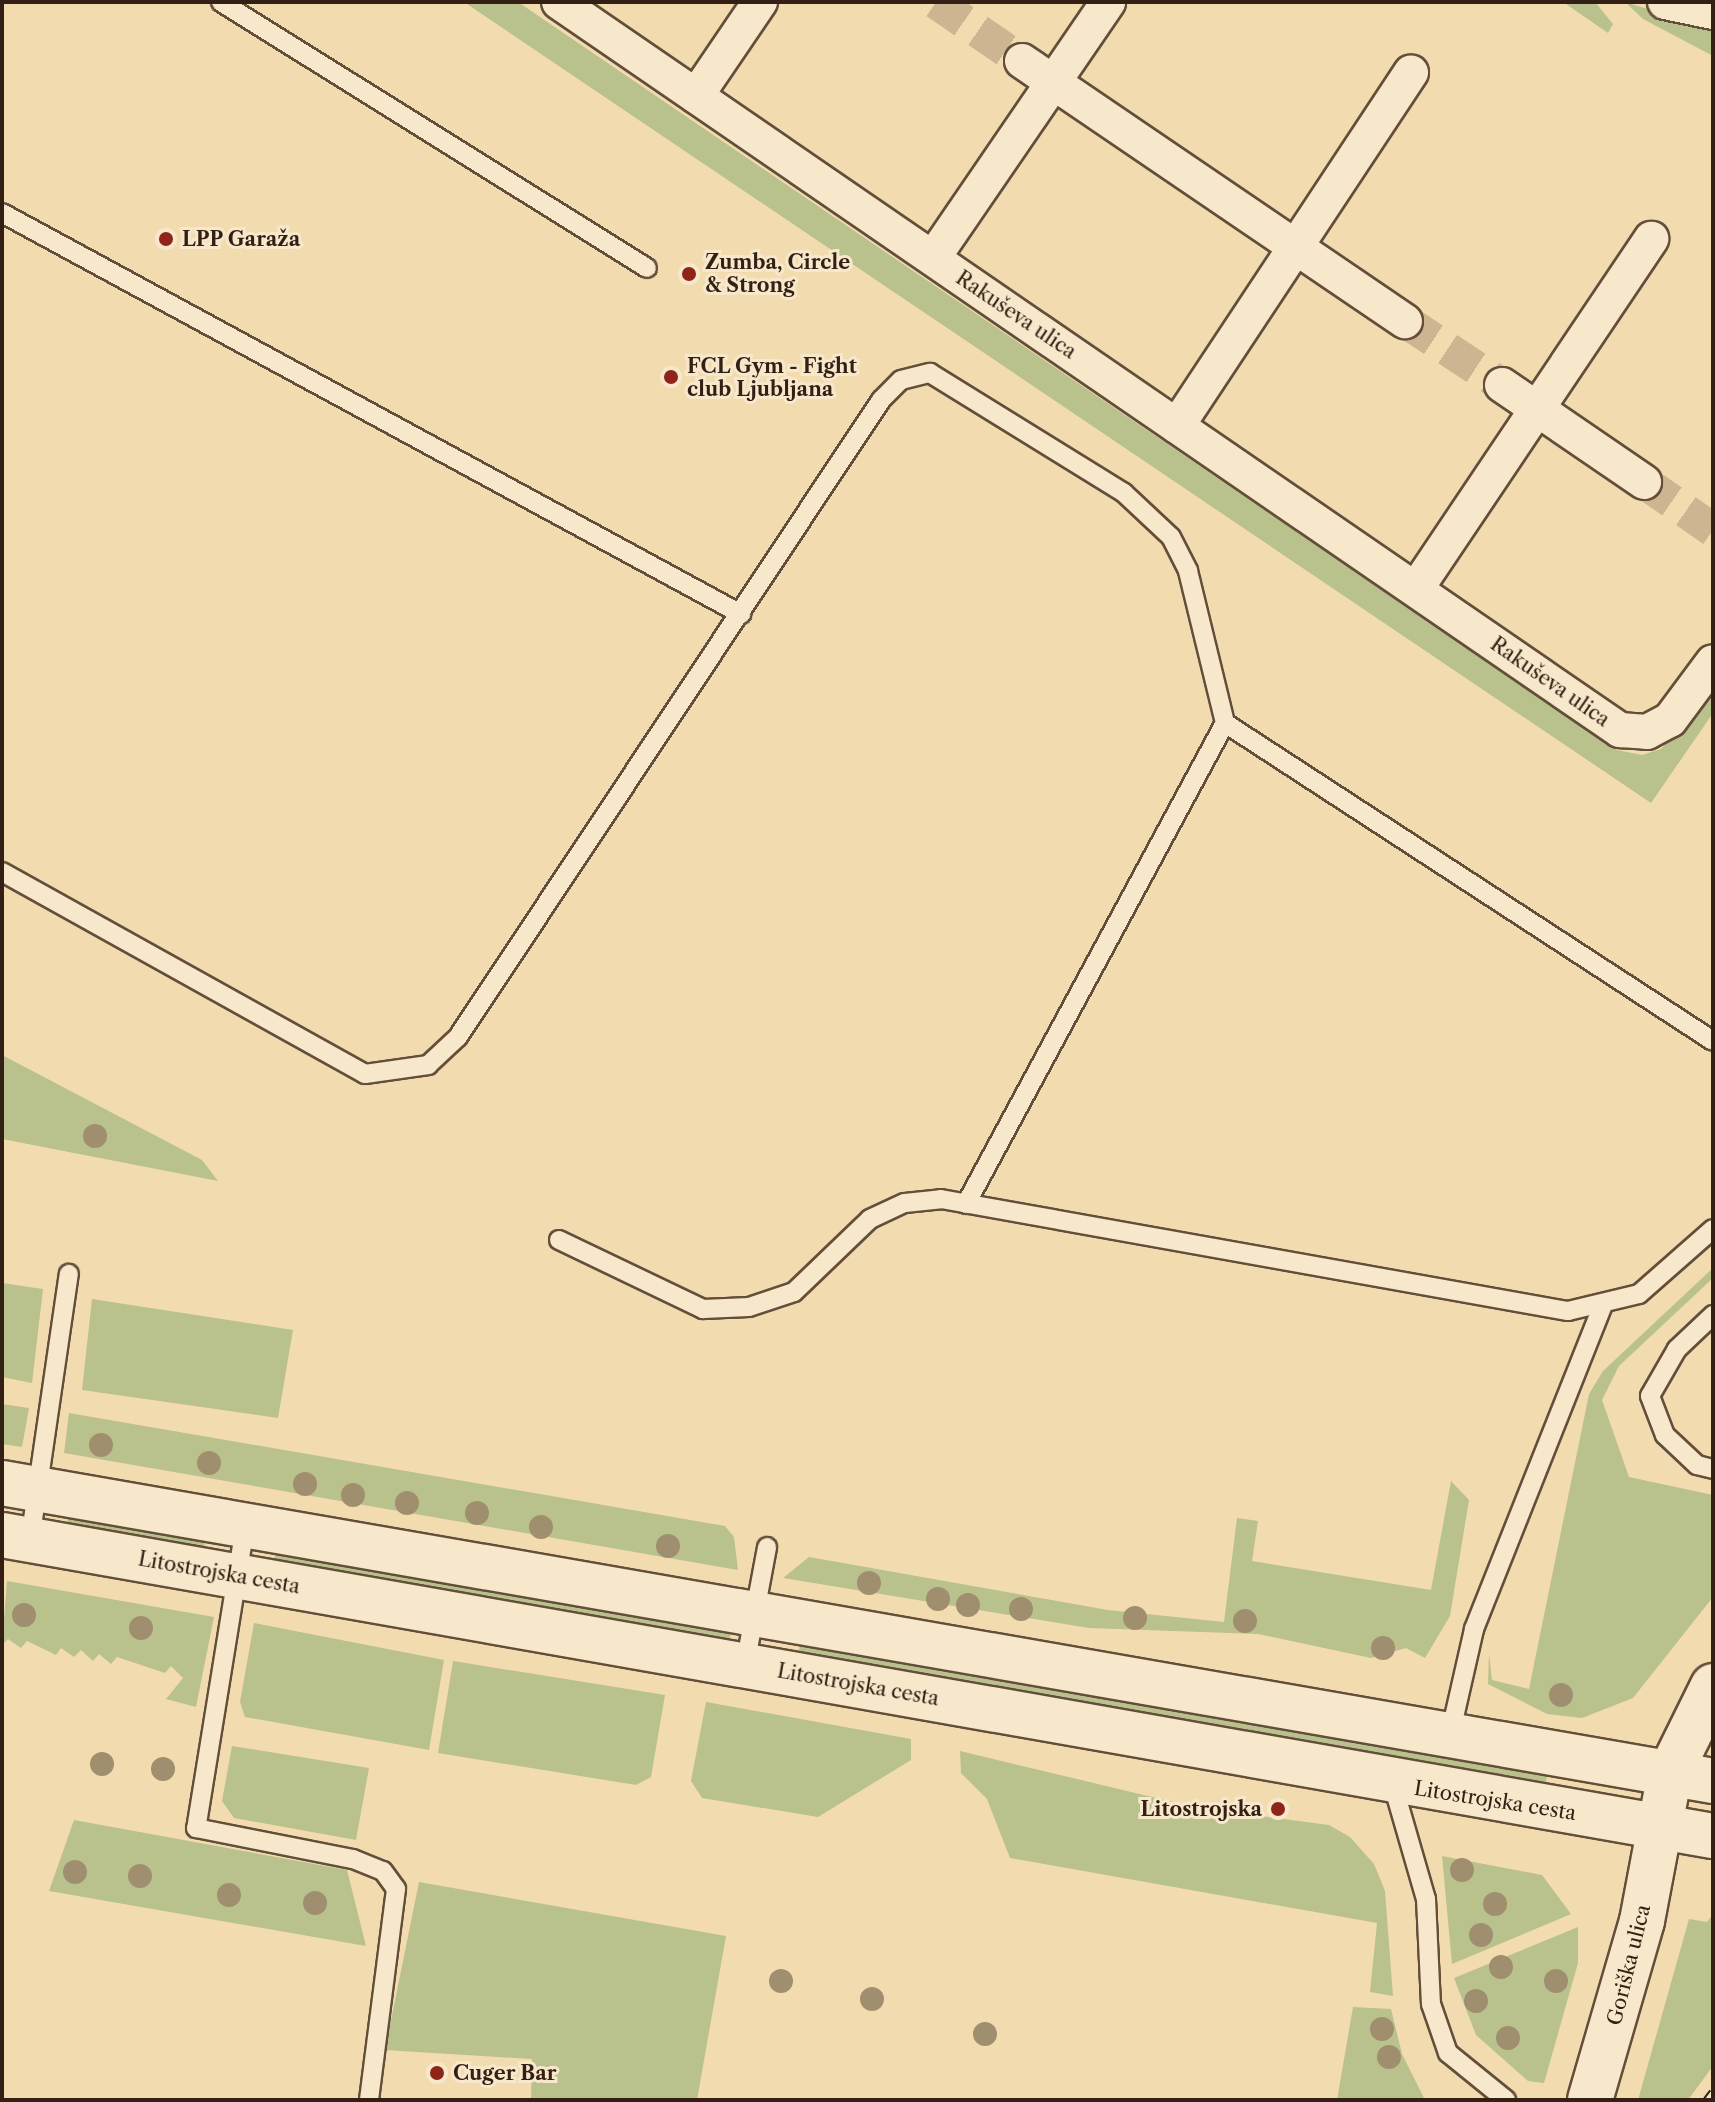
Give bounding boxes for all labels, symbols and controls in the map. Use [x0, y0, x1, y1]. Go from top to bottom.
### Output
place label: LPP Garaža [182, 227, 301, 251]
marker: LPP Garaža [157, 230, 175, 248]
place label: Zumba, Circle & Strong [705, 250, 850, 297]
marker: Zumba, Circle & Strong [680, 265, 698, 283]
street label: Rakuševa ulica [951, 266, 1081, 364]
place label: FCL Gym - Fight club Ljubljana [687, 354, 857, 401]
marker: FCL Gym - Fight club Ljubljana [662, 368, 680, 386]
street label: Rakuševa ulica [1486, 632, 1614, 732]
street label: Litostrojska cesta [136, 1547, 302, 1599]
street label: Litostrojska cesta [775, 1659, 941, 1711]
street label: Litostrojska cesta [1412, 1776, 1578, 1826]
place label: Litostrojska [1140, 1797, 1262, 1821]
marker: Litostrojska [1269, 1800, 1287, 1818]
street label: Goriška ulica [1602, 1902, 1656, 2028]
place label: Cuger Bar [453, 2061, 557, 2085]
marker: Cuger Bar [428, 2064, 446, 2082]

